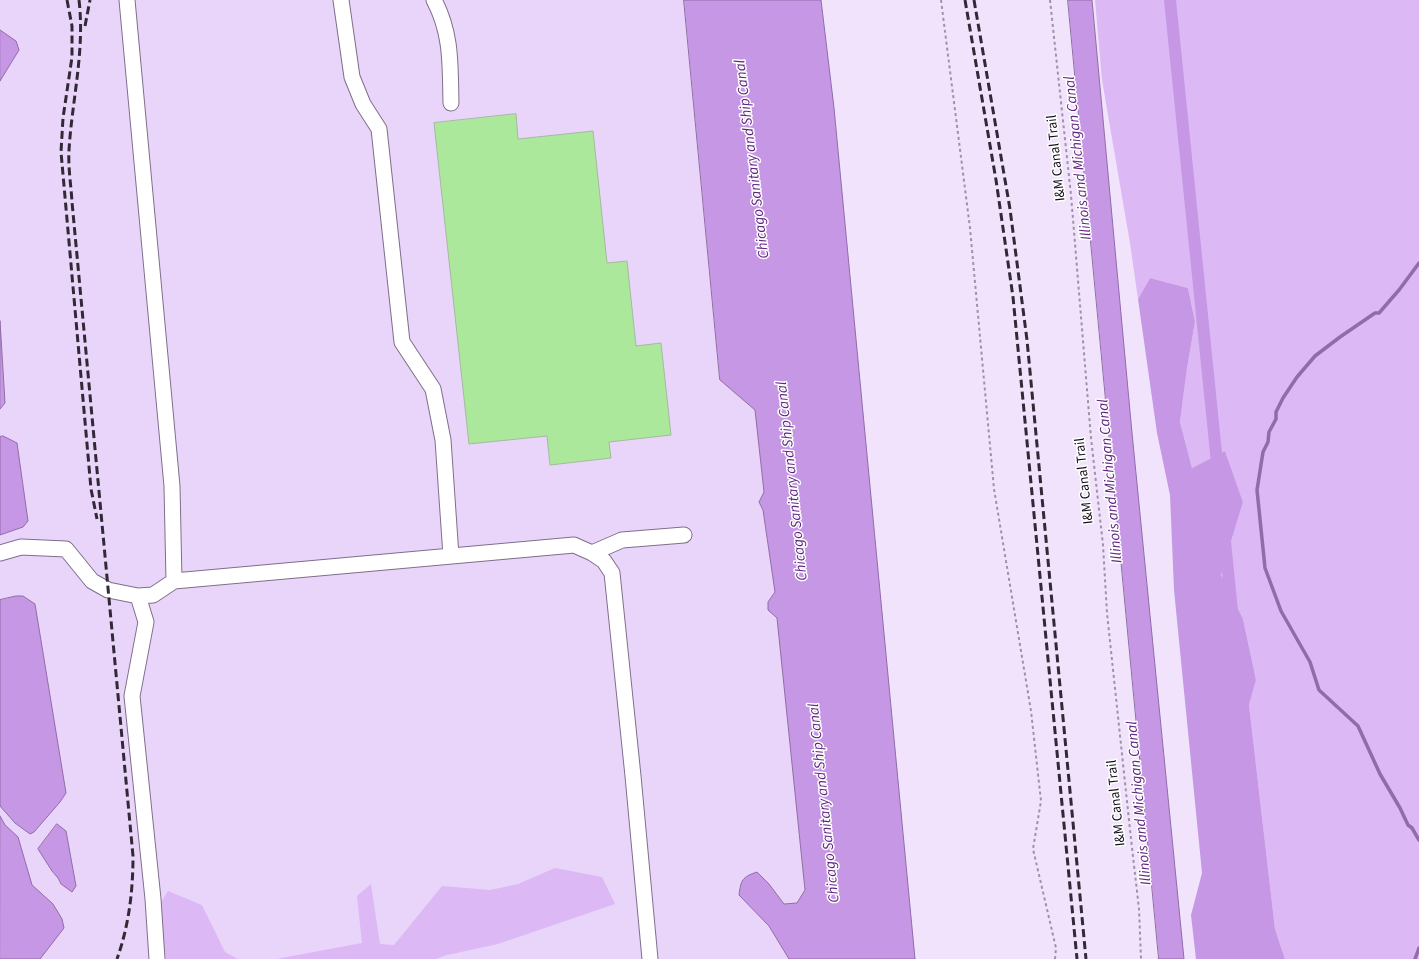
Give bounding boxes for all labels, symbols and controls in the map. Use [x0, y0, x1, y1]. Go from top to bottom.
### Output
water label: Chicago Sanitary and Ship Canal [732, 58, 774, 260]
water label: Illinois and Michigan Canal [1061, 75, 1097, 241]
street label: I&M Canal Trail [1044, 114, 1070, 202]
water label: Chicago Sanitary and Ship Canal [774, 380, 812, 582]
water label: Illinois and Michigan Canal [1095, 398, 1127, 564]
street label: I&M Canal Trail [1072, 437, 1098, 525]
water label: Chicago Sanitary and Ship Canal [806, 702, 844, 904]
water label: Illinois and Michigan Canal [1124, 720, 1156, 886]
street label: I&M Canal Trail [1104, 759, 1130, 847]

